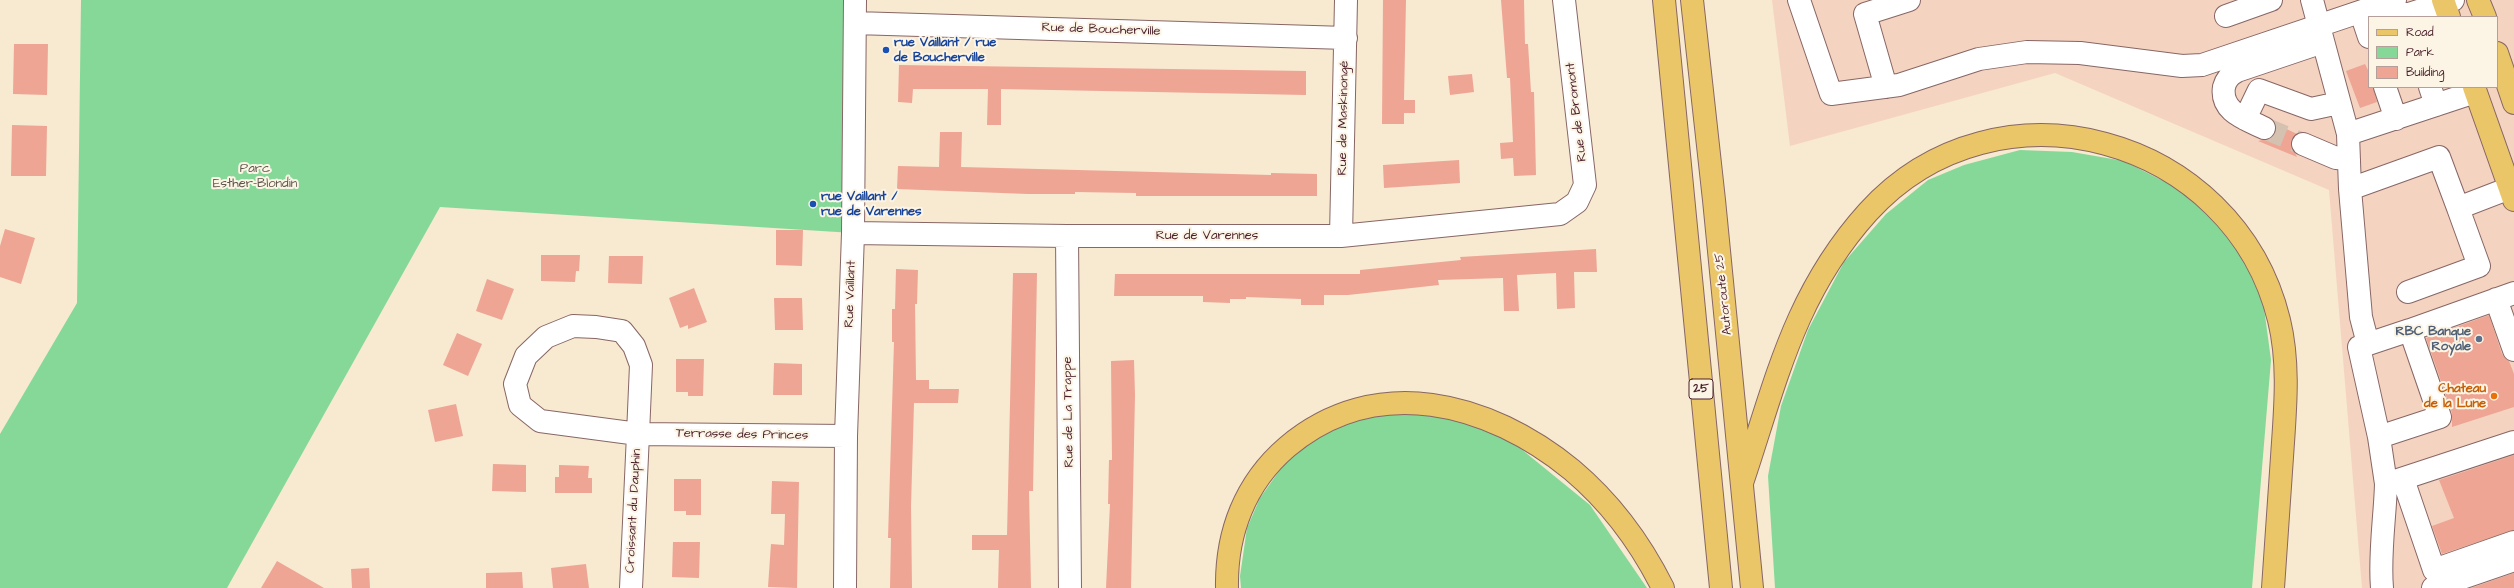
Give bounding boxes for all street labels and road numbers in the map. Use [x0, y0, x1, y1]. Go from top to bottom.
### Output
street label: Rue de Boucherville [1041, 20, 1161, 40]
street label: Rue de Maskinongé [1335, 60, 1353, 176]
street label: Rue de Bromont [1563, 61, 1591, 163]
street label: Rue de Varennes [1156, 228, 1258, 244]
street label: Autoroute 25 [1712, 252, 1736, 336]
street label: Rue Vaillant [842, 260, 860, 328]
street label: Rue de La Trappe [1060, 356, 1078, 468]
road number: 25 [1689, 379, 1713, 399]
street label: Terrasse des Princes [676, 426, 808, 444]
street label: Croissant du Dauphin [623, 448, 645, 574]

